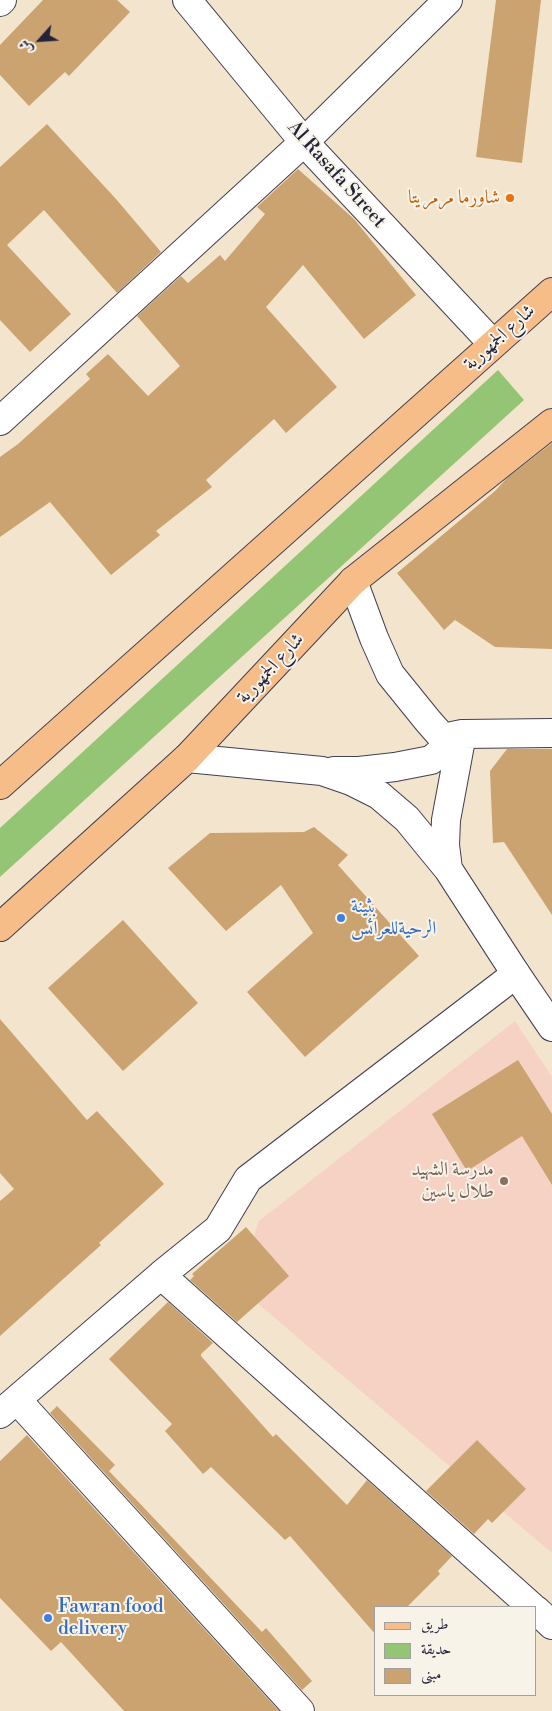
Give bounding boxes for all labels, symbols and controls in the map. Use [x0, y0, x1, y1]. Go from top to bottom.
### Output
north arrow [15, 15, 65, 65]
text: ش [15, 36, 38, 57]
street label: Al Rasafa Street [282, 117, 390, 233]
place label: شاورما مرمريتا [408, 187, 500, 209]
marker: شاورما مرمريتا [504, 192, 516, 204]
street label: شارع الجمهورية [460, 300, 540, 376]
street label: شارع الجمهورية [233, 629, 309, 709]
place label: بثينة الرحيةللعرائس [351, 896, 436, 940]
marker: بثينة الرحيةللعرائس [335, 912, 347, 924]
place label: مدرسة الشهيد طلال ياسين [411, 1159, 494, 1203]
marker: مدرسة الشهيد طلال ياسين [498, 1175, 510, 1187]
place label: Fawran food delivery [58, 1596, 163, 1640]
legend [374, 1606, 537, 1696]
marker: Fawran food delivery [42, 1612, 54, 1624]
text: طريق [421, 1615, 448, 1634]
text: حديقة [421, 1640, 451, 1659]
text: مبنى [421, 1665, 441, 1684]

